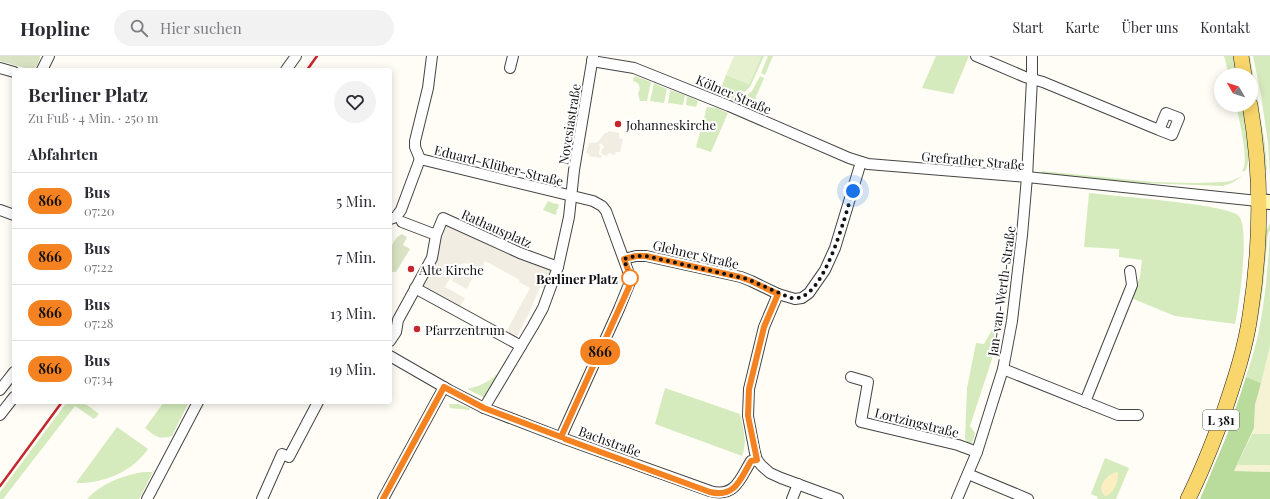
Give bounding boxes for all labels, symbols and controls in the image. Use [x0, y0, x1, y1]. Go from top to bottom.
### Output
search box [114, 10, 394, 46]
text: Hopline [20, 15, 90, 41]
icon: search [128, 17, 150, 39]
text: Hier suchen [160, 18, 242, 38]
text: Start [1012, 18, 1043, 37]
text: Karte [1065, 18, 1100, 37]
text: Über uns [1122, 18, 1178, 37]
text: Kontakt [1200, 18, 1250, 37]
north arrow [1214, 68, 1258, 112]
map controls [1214, 68, 1258, 112]
street label: Kölner Straße [694, 70, 775, 118]
text: Berliner Platz [28, 81, 148, 107]
button: heart [334, 81, 376, 123]
street label: Novesiastraße [554, 82, 584, 166]
text: Zu Fuß · 4 Min. · 250 m [28, 109, 159, 126]
place label: Johanneskirche [625, 116, 716, 133]
marker: Johanneskirche [613, 119, 623, 129]
street label: Eduard-Klüber-Straße [433, 141, 566, 189]
text: Abfahrten [28, 144, 98, 164]
street label: Grefrather Straße [921, 147, 1026, 173]
your location [843, 181, 863, 201]
text: Bus [84, 182, 110, 202]
text: 866 [38, 191, 62, 210]
text: 5 Min. [336, 191, 376, 211]
text: 07:20 [84, 202, 115, 219]
street label: Rathausplatz [459, 205, 535, 251]
street label: Jan-van-Werth-Straße [983, 224, 1019, 358]
street label: Glehner Straße [651, 236, 741, 272]
text: Bus [84, 238, 110, 258]
text: 866 [38, 247, 62, 266]
text: 7 Min. [336, 247, 376, 267]
text: 07:22 [84, 258, 113, 275]
place label: Alte Kirche [418, 261, 484, 278]
marker: Alte Kirche [406, 264, 416, 274]
marker: Berliner Platz [621, 269, 639, 287]
place label: Berliner Platz [536, 270, 618, 287]
text: Bus [84, 294, 110, 314]
text: 866 [38, 303, 62, 322]
text: 13 Min. [330, 303, 376, 323]
text: 07:28 [84, 314, 114, 331]
place label: Pfarrzentrum [425, 321, 505, 338]
marker: Pfarrzentrum [412, 324, 422, 334]
line badge: 866 [577, 339, 623, 365]
text: 866 [588, 342, 612, 361]
text: Bus [84, 350, 110, 370]
text: 866 [38, 359, 62, 378]
text: 19 Min. [329, 359, 376, 379]
text: 07:34 [84, 370, 113, 387]
street label: Lortzingstraße [873, 403, 961, 441]
road number: L 381 [1203, 410, 1239, 430]
street label: Bachstraße [576, 422, 644, 460]

